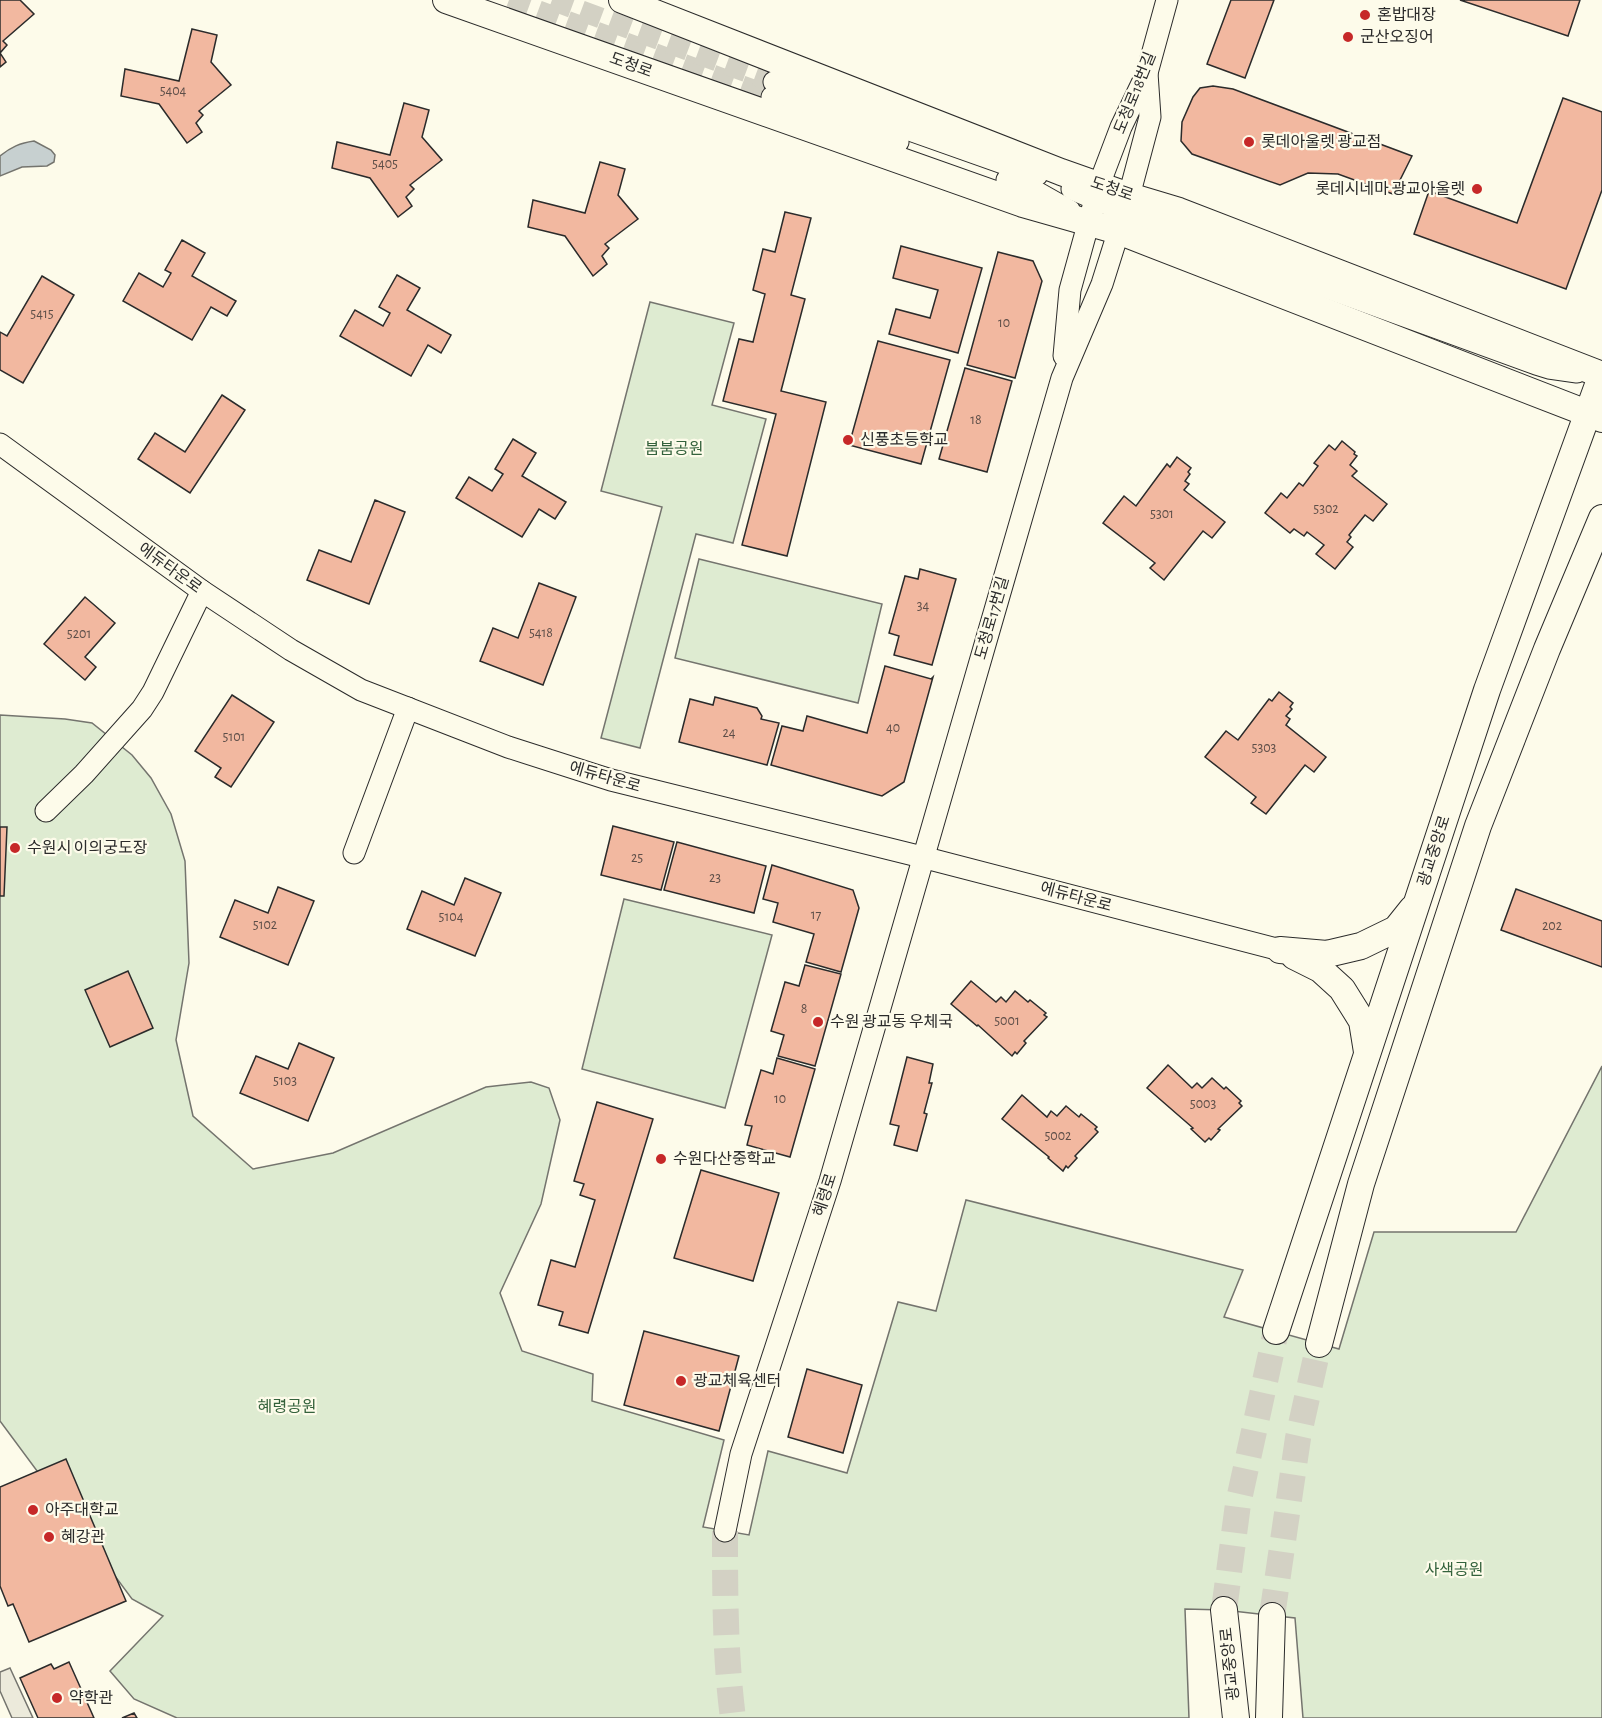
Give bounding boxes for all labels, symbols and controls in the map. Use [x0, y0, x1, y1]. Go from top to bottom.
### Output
place label: 혼밥대장 [1377, 7, 1436, 23]
marker: 혼밥대장 [1358, 8, 1372, 22]
place label: 군산오징어 [1360, 29, 1434, 45]
marker: 군산오징어 [1341, 30, 1355, 44]
street label: 도청로 [608, 50, 655, 80]
street label: 도청로18번길 [1111, 50, 1159, 136]
house number: 5404 [160, 84, 187, 98]
place label: 롯데아울렛 광교점 [1261, 134, 1381, 150]
marker: 롯데아울렛 광교점 [1242, 135, 1256, 149]
house number: 5405 [372, 157, 398, 171]
street label: 도청로 [1089, 174, 1136, 204]
place label: 롯데시네마 광교아울렛 [1315, 181, 1465, 197]
marker: 롯데시네마 광교아울렛 [1470, 182, 1484, 196]
house number: 5415 [30, 307, 54, 321]
house number: 10 [998, 316, 1010, 330]
house number: 18 [970, 413, 982, 427]
place label: 신풍초등학교 [860, 431, 948, 448]
marker: 신풍초등학교 [841, 433, 855, 447]
park label: 붐붐공원 [645, 441, 703, 457]
house number: 5302 [1313, 502, 1339, 516]
house number: 5301 [1150, 507, 1174, 521]
street label: 에듀타운로 [136, 540, 205, 596]
street label: 도청로17번길 [972, 575, 1012, 661]
house number: 34 [917, 599, 930, 613]
house number: 5418 [529, 626, 553, 640]
house number: 5201 [67, 627, 91, 641]
house number: 40 [886, 721, 900, 735]
house number: 24 [722, 726, 736, 740]
house number: 5101 [223, 730, 245, 744]
house number: 5303 [1252, 741, 1277, 755]
street label: 에듀타운로 [567, 759, 643, 795]
street label: 광교중앙로 [1415, 813, 1453, 888]
place label: 수원시 이의궁도장 [27, 840, 148, 856]
marker: 수원시 이의궁도장 [8, 841, 22, 855]
house number: 25 [631, 851, 643, 865]
house number: 23 [709, 871, 721, 885]
street label: 에듀타운로 [1038, 880, 1114, 914]
house number: 17 [811, 908, 821, 922]
house number: 5104 [439, 910, 464, 924]
house number: 5102 [253, 918, 277, 932]
house number: 202 [1542, 919, 1562, 933]
house number: 8 [801, 1002, 807, 1016]
place label: 수원 광교동 우체국 [830, 1014, 953, 1030]
house number: 5001 [994, 1014, 1020, 1028]
marker: 수원 광교동 우체국 [811, 1015, 825, 1029]
house number: 5103 [273, 1074, 297, 1088]
house number: 10 [774, 1092, 786, 1106]
house number: 5003 [1190, 1097, 1216, 1111]
house number: 5002 [1044, 1129, 1072, 1143]
place label: 수원다산중학교 [673, 1150, 776, 1167]
marker: 수원다산중학교 [654, 1152, 668, 1166]
street label: 혜령로 [811, 1171, 840, 1218]
place label: 광교체육센터 [693, 1373, 781, 1389]
marker: 광교체육센터 [674, 1374, 688, 1388]
park label: 혜령공원 [258, 1399, 316, 1415]
place label: 아주대학교 [45, 1501, 119, 1518]
marker: 아주대학교 [26, 1503, 40, 1517]
place label: 혜강관 [61, 1529, 105, 1545]
marker: 혜강관 [42, 1530, 56, 1544]
park label: 사색공원 [1425, 1562, 1483, 1578]
street label: 광교중앙로 [1218, 1626, 1242, 1701]
place label: 약학관 [69, 1689, 113, 1706]
marker: 약학관 [50, 1691, 64, 1705]

